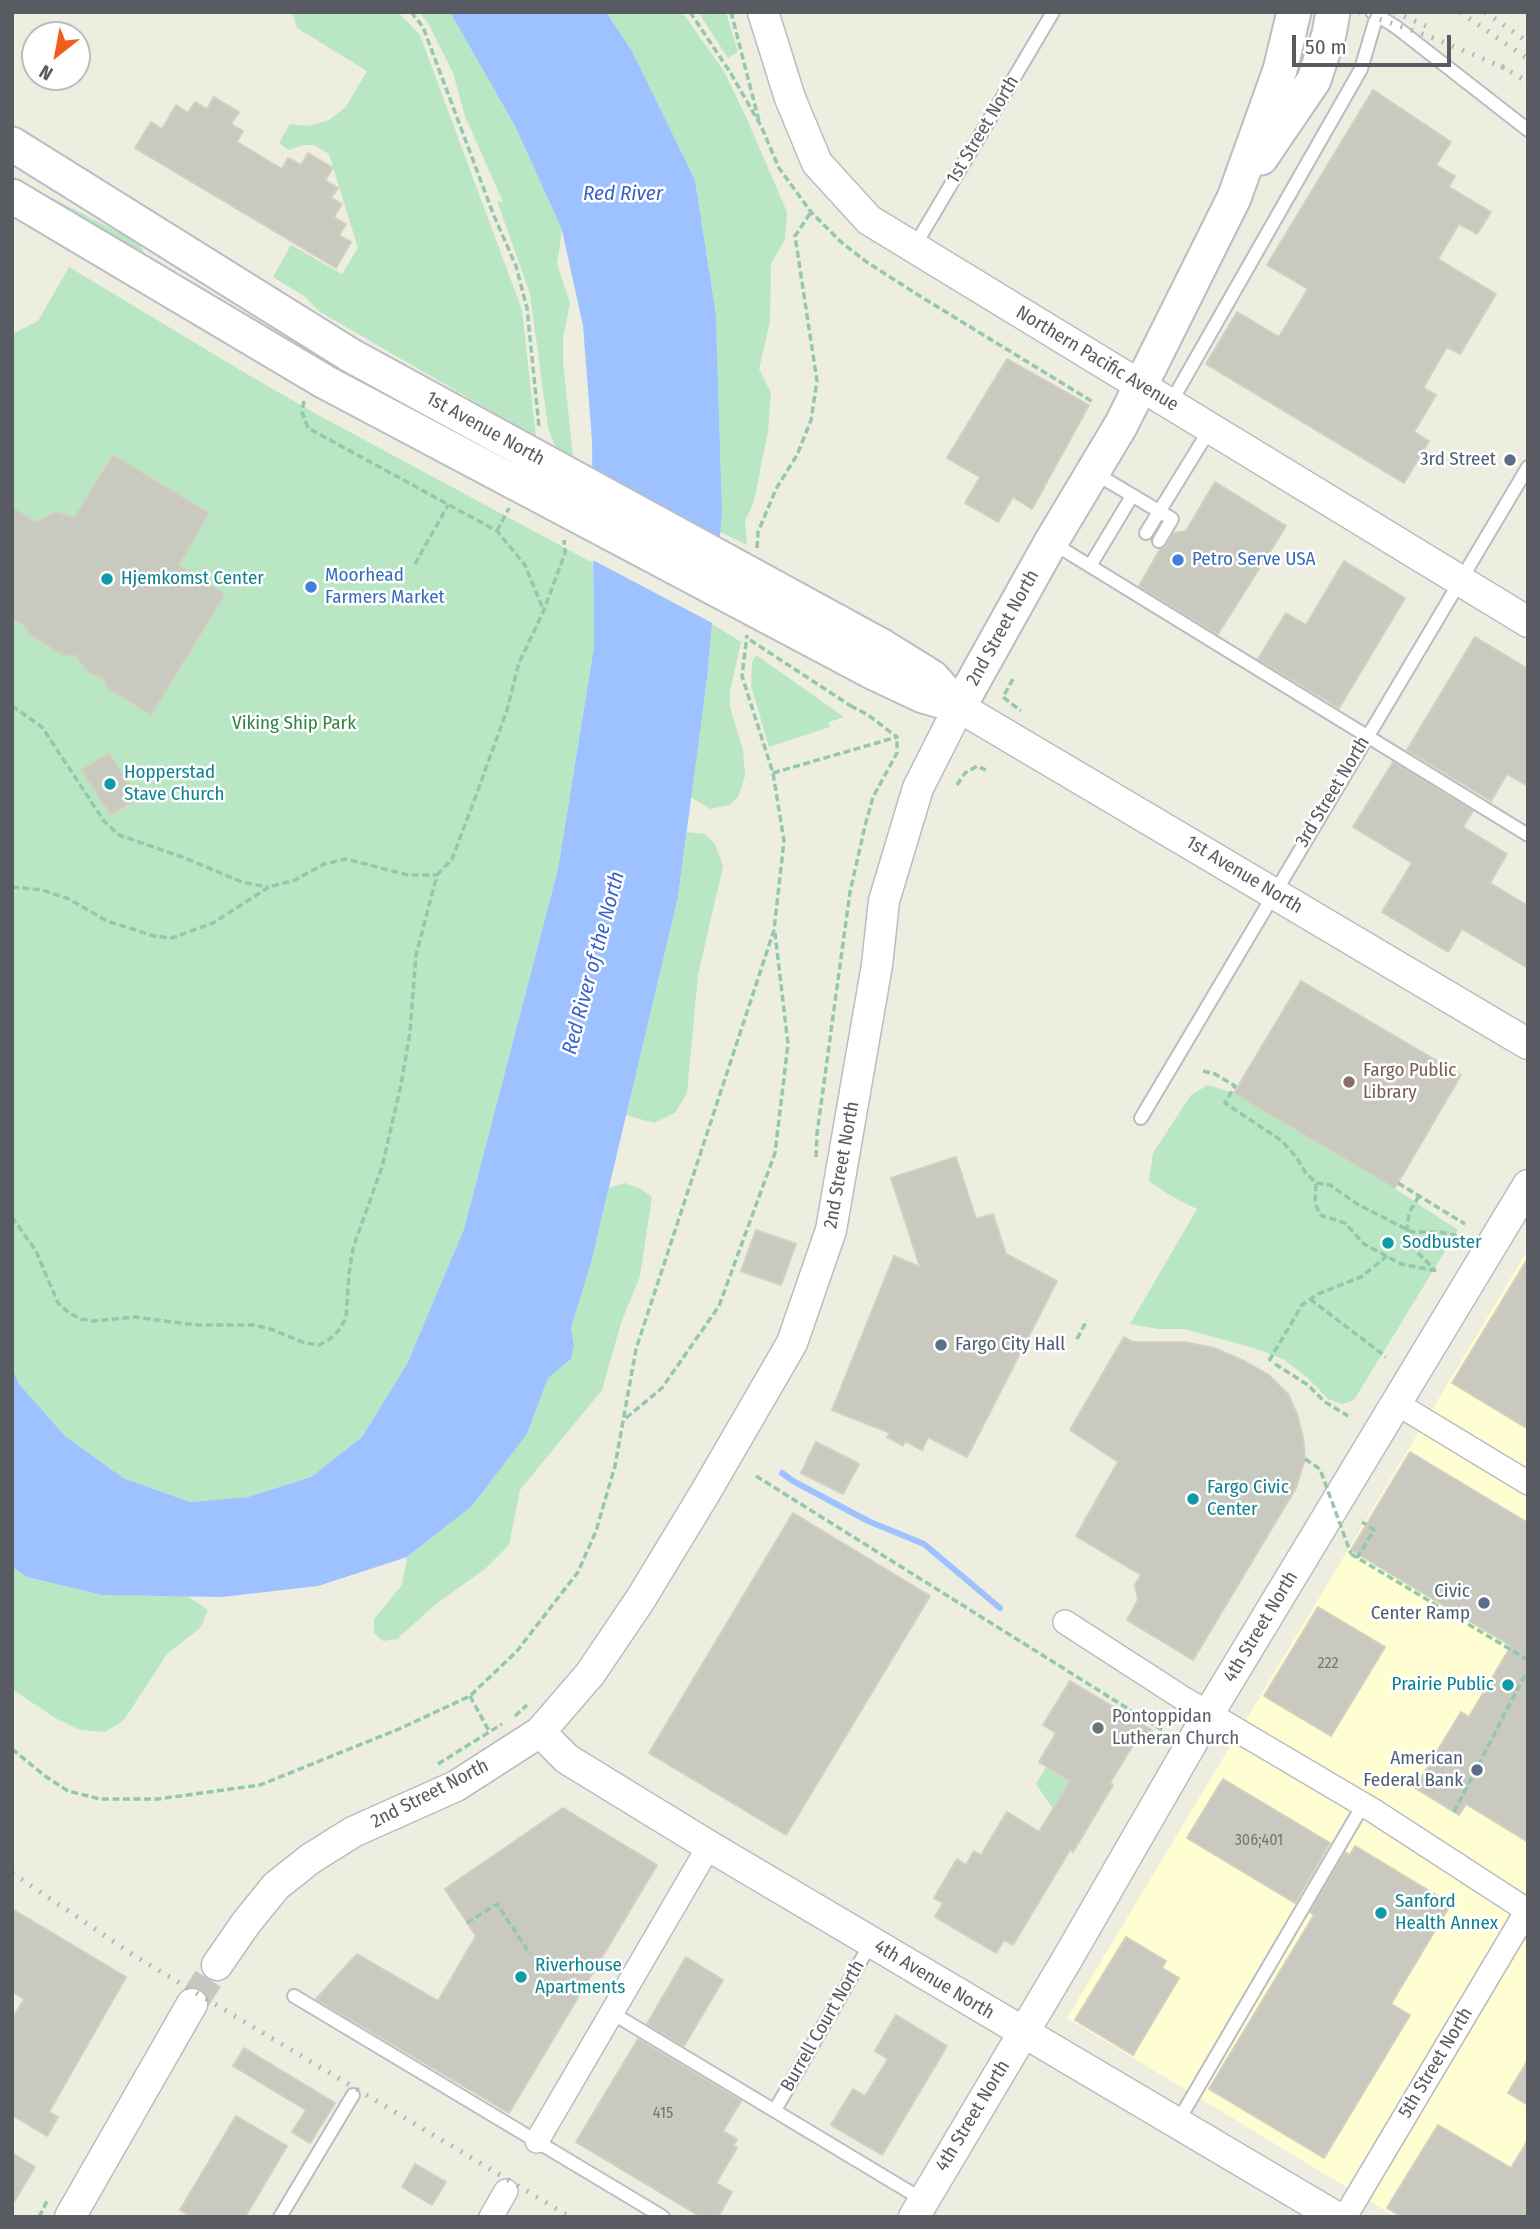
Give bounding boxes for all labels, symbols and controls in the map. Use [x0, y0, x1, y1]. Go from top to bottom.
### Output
north arrow [21, 21, 91, 91]
scale bar [1295, 21, 1454, 65]
text: 50 m [1305, 34, 1347, 60]
text: N [35, 60, 57, 86]
street label: 1st Street North [942, 72, 1024, 188]
water label: Red River [583, 181, 663, 207]
street label: Northern Pacific Avenue [1012, 301, 1182, 417]
street label: 1st Avenue North [422, 387, 548, 471]
place label: 3rd Street [1420, 449, 1496, 471]
marker: 3rd Street [1502, 452, 1518, 468]
place label: Petro Serve USA [1192, 549, 1316, 571]
marker: Petro Serve USA [1170, 552, 1186, 568]
place label: Moorhead Farmers Market [325, 565, 445, 609]
street label: 2nd Street North [962, 566, 1044, 690]
place label: Hjemkomst Center [121, 568, 264, 590]
marker: Hjemkomst Center [99, 571, 115, 587]
marker: Moorhead Farmers Market [303, 579, 319, 595]
park label: Viking Ship Park [232, 713, 356, 735]
street label: 3rd Street North [1291, 733, 1375, 851]
place label: Hopperstad Stave Church [124, 762, 224, 806]
marker: Hopperstad Stave Church [102, 776, 118, 792]
street label: 1st Avenue North [1181, 831, 1307, 919]
water label: Red River of the North [557, 869, 631, 1057]
place label: Fargo Public Library [1363, 1060, 1456, 1104]
marker: Fargo Public Library [1341, 1074, 1357, 1090]
street label: 2nd Street North [820, 1100, 864, 1230]
place label: Sodbuster [1402, 1232, 1482, 1254]
marker: Sodbuster [1380, 1235, 1396, 1251]
place label: Fargo City Hall [955, 1334, 1065, 1356]
marker: Fargo City Hall [933, 1337, 949, 1353]
place label: Fargo Civic Center [1207, 1477, 1289, 1521]
marker: Fargo Civic Center [1185, 1491, 1201, 1507]
street label: 4th Street North [1219, 1567, 1303, 1687]
place label: Civic Center Ramp [1371, 1581, 1470, 1625]
marker: Civic Center Ramp [1476, 1595, 1492, 1611]
house number: 222 [1317, 1654, 1339, 1674]
place label: Prairie Public [1392, 1674, 1494, 1696]
marker: Prairie Public [1500, 1677, 1516, 1693]
place label: Pontoppidan Lutheran Church [1112, 1706, 1239, 1750]
marker: Pontoppidan Lutheran Church [1090, 1720, 1106, 1736]
place label: American Federal Bank [1363, 1748, 1463, 1792]
street label: 2nd Street North [368, 1755, 492, 1833]
marker: American Federal Bank [1469, 1762, 1485, 1778]
house number: 306;401 [1235, 1831, 1283, 1851]
place label: Sanford Health Annex [1395, 1891, 1498, 1935]
marker: Sanford Health Annex [1373, 1905, 1389, 1921]
street label: 4th Avenue North [870, 1935, 998, 2025]
place label: Riverhouse Apartments [535, 1955, 625, 1999]
street label: Burrell Court North [776, 1956, 870, 2096]
marker: Riverhouse Apartments [513, 1969, 529, 1985]
street label: 5th Street North [1394, 2004, 1478, 2122]
street label: 4th Street North [931, 2056, 1015, 2176]
house number: 415 [653, 2104, 673, 2124]

